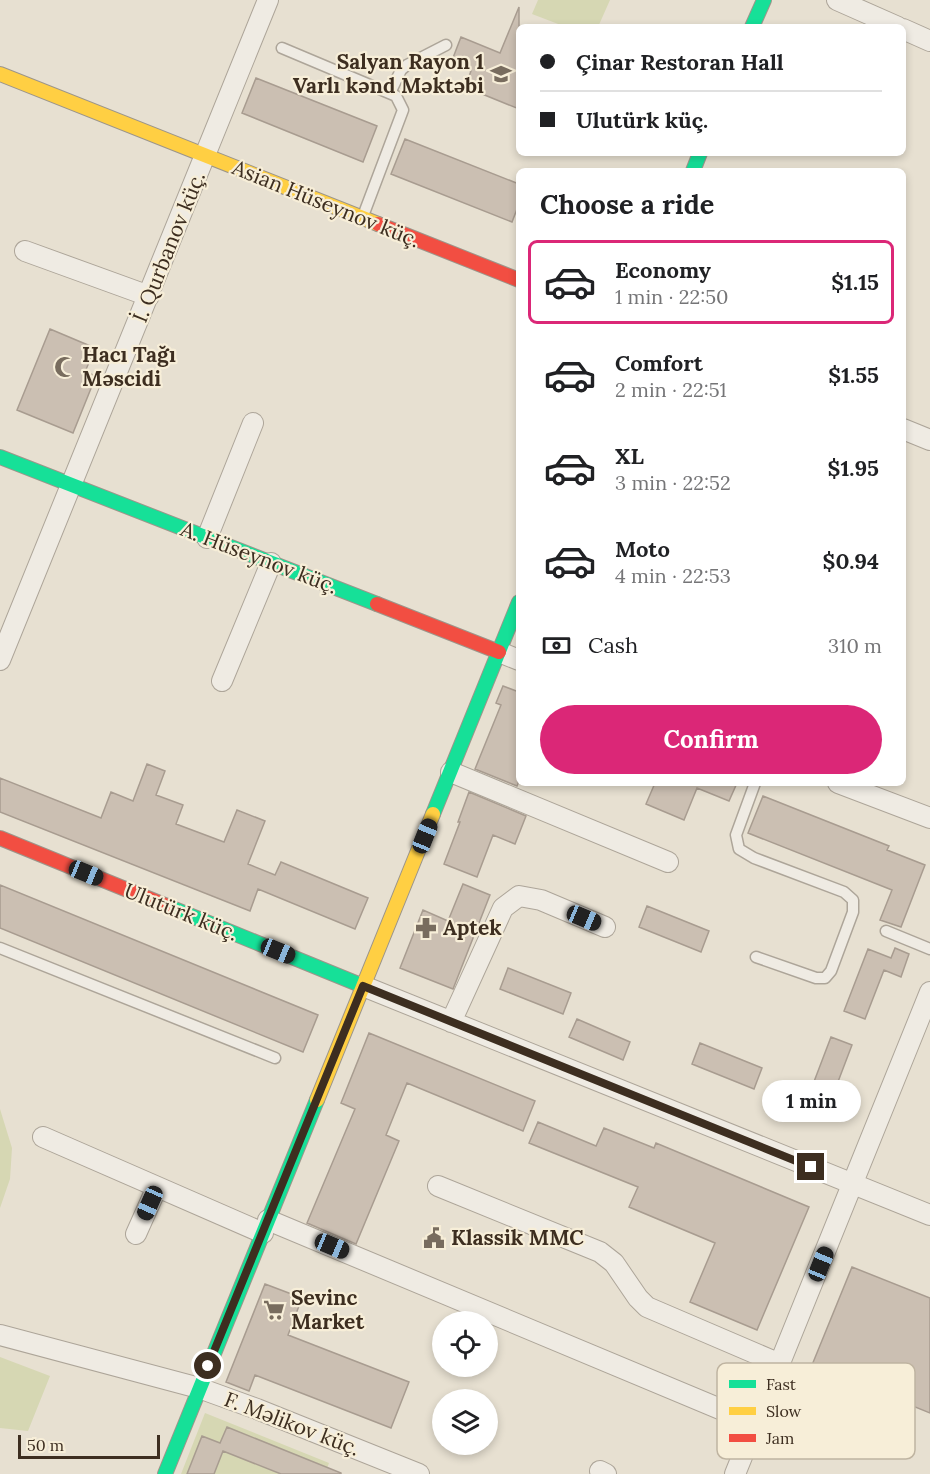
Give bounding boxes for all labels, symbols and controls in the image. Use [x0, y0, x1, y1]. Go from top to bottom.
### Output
place label: Salyan Rayon 1 Varlı kənd Məktəbi [293, 48, 484, 99]
text: Çinar Restoran Hall [576, 48, 784, 76]
school or university icon: Salyan Rayon 1 Varlı kənd Məktəbi [489, 62, 513, 86]
text: Ulutürk küç. [576, 106, 708, 134]
street label: Asian Hüseynov küç. [228, 153, 424, 253]
street label: İ. Qurbanov küç. [126, 167, 211, 326]
text: Choose a ride [540, 187, 714, 221]
icon: car [543, 255, 597, 309]
text: Economy [615, 256, 711, 284]
text: $1.15 [831, 268, 879, 296]
text: 1 min · 22:50 [615, 284, 729, 309]
place label: Hacı Tağı Məscidi [82, 341, 176, 392]
icon: car [543, 348, 597, 402]
text: Comfort [615, 349, 703, 377]
mosque icon: Hacı Tağı Məscidi [53, 355, 77, 379]
text: $1.55 [828, 361, 879, 389]
text: 2 min · 22:51 [615, 377, 727, 402]
icon: car [543, 441, 597, 495]
text: XL [615, 442, 644, 470]
text: $1.95 [827, 454, 879, 482]
text: 3 min · 22:52 [615, 470, 731, 495]
street label: A. Hüseynov küç. [176, 515, 341, 600]
icon: car [543, 534, 597, 588]
text: Moto [615, 535, 670, 563]
text: $0.94 [823, 547, 879, 575]
text: 4 min · 22:53 [615, 563, 731, 588]
icon: cash [540, 629, 573, 662]
text: Cash [588, 631, 638, 659]
text: 310 m [828, 633, 882, 658]
button: Confirm [540, 705, 882, 774]
car [410, 816, 440, 856]
car [66, 858, 106, 888]
street label: Ulutürk küç. [120, 876, 242, 947]
car [564, 903, 604, 933]
place label: Aptek [443, 914, 502, 941]
pharmacy icon: Aptek [414, 916, 438, 940]
car [258, 936, 298, 966]
callout: 1 min [762, 1080, 860, 1122]
text: 1 min [786, 1088, 837, 1113]
route end [797, 1153, 824, 1180]
car [134, 1183, 166, 1223]
place label: Klassik MMC [451, 1224, 584, 1251]
public building icon: Klassik MMC [422, 1226, 446, 1250]
car [312, 1231, 352, 1261]
car [806, 1244, 836, 1284]
place label: Sevinc Market [291, 1284, 364, 1335]
supermarket icon: Sevinc Market [262, 1298, 286, 1322]
map controls [432, 1311, 498, 1455]
button: locate [432, 1311, 498, 1377]
route start [194, 1352, 221, 1379]
legend [717, 1363, 915, 1459]
text: Fast [766, 1374, 797, 1394]
street label: F. Məlikov küç. [221, 1385, 364, 1462]
button: layers [432, 1389, 498, 1455]
text: Slow [766, 1401, 802, 1421]
text: Jam [765, 1428, 794, 1448]
scale bar [18, 1432, 160, 1460]
text: 50 m [27, 1435, 64, 1455]

